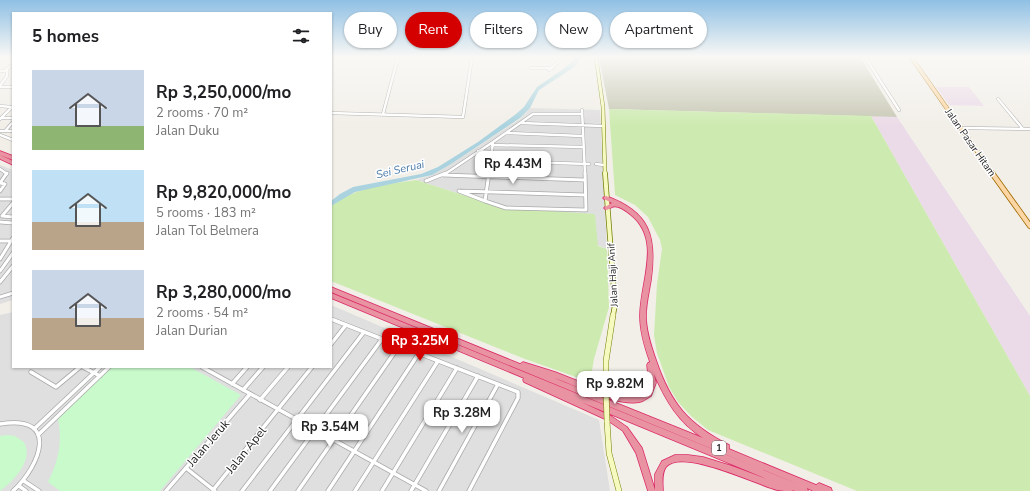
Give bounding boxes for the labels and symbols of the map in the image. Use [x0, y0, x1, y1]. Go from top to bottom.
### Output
street label: Jalan Pasar Hitam [941, 105, 999, 179]
pin: Rp 4.43M [472, 151, 554, 185]
water label: Sei Seruai [374, 157, 426, 182]
street label: Jalan Haji Anif [604, 242, 622, 308]
pin: Rp 3.25M [379, 328, 461, 362]
pin: Rp 9.82M [574, 371, 656, 405]
pin: Rp 3.28M [421, 400, 503, 434]
pin: Rp 3.54M [289, 414, 371, 448]
street label: Jalan Jeruk [182, 415, 234, 471]
street label: Jalan Apel [222, 423, 270, 477]
road number: 1 [712, 441, 726, 455]

